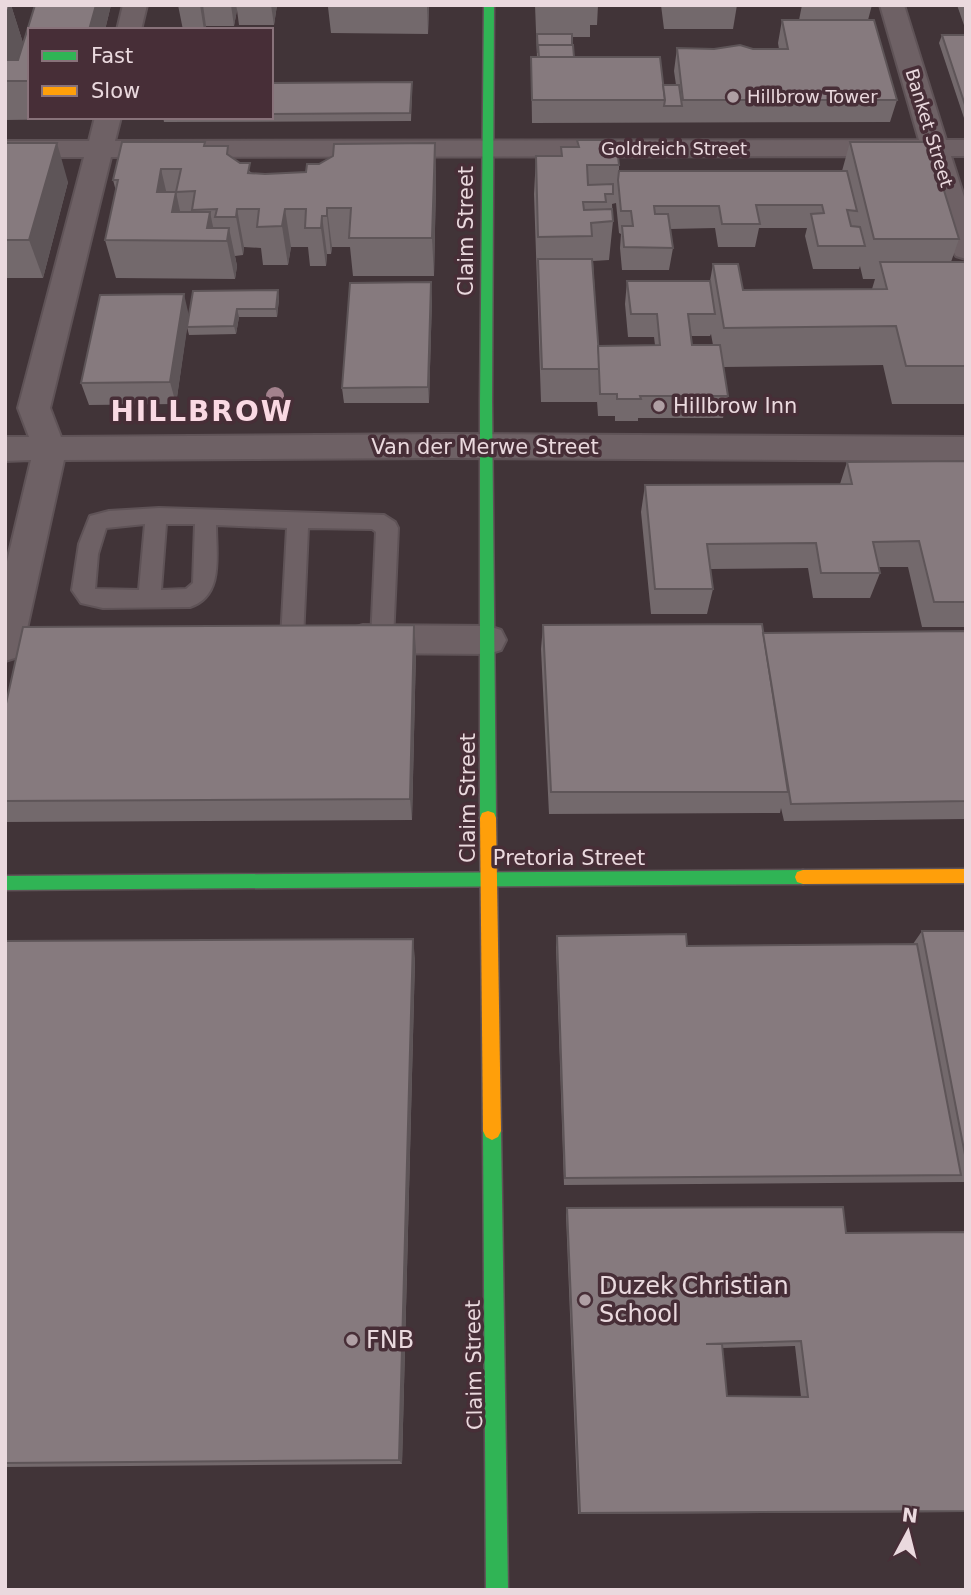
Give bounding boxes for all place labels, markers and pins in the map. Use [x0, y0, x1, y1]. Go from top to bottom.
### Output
place label: Hillbrow Tower [747, 86, 878, 107]
marker: Hillbrow Tower [725, 89, 741, 105]
place label: Hillbrow Inn [673, 394, 797, 418]
marker: Hillbrow Inn [651, 398, 667, 414]
place label: Duzek Christian School [599, 1272, 789, 1328]
marker: Duzek Christian School [577, 1292, 593, 1308]
place label: FNB [366, 1326, 414, 1354]
marker: FNB [344, 1332, 360, 1348]

